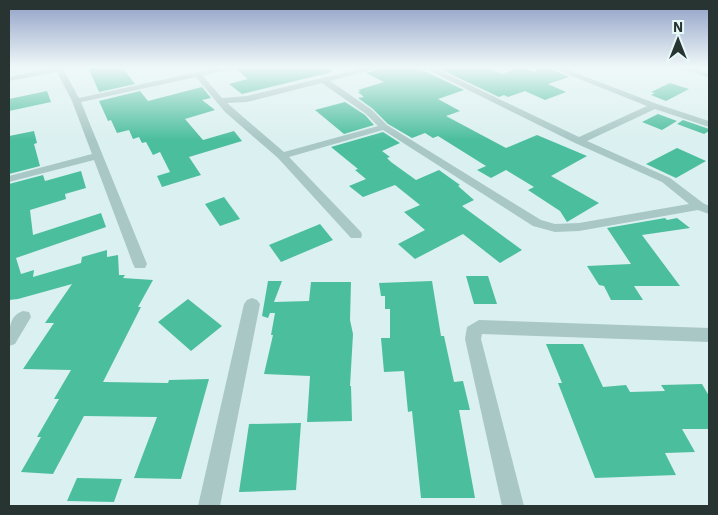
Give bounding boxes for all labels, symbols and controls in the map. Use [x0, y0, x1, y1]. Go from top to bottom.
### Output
north arrow [653, 15, 703, 65]
text: N [673, 18, 683, 36]

